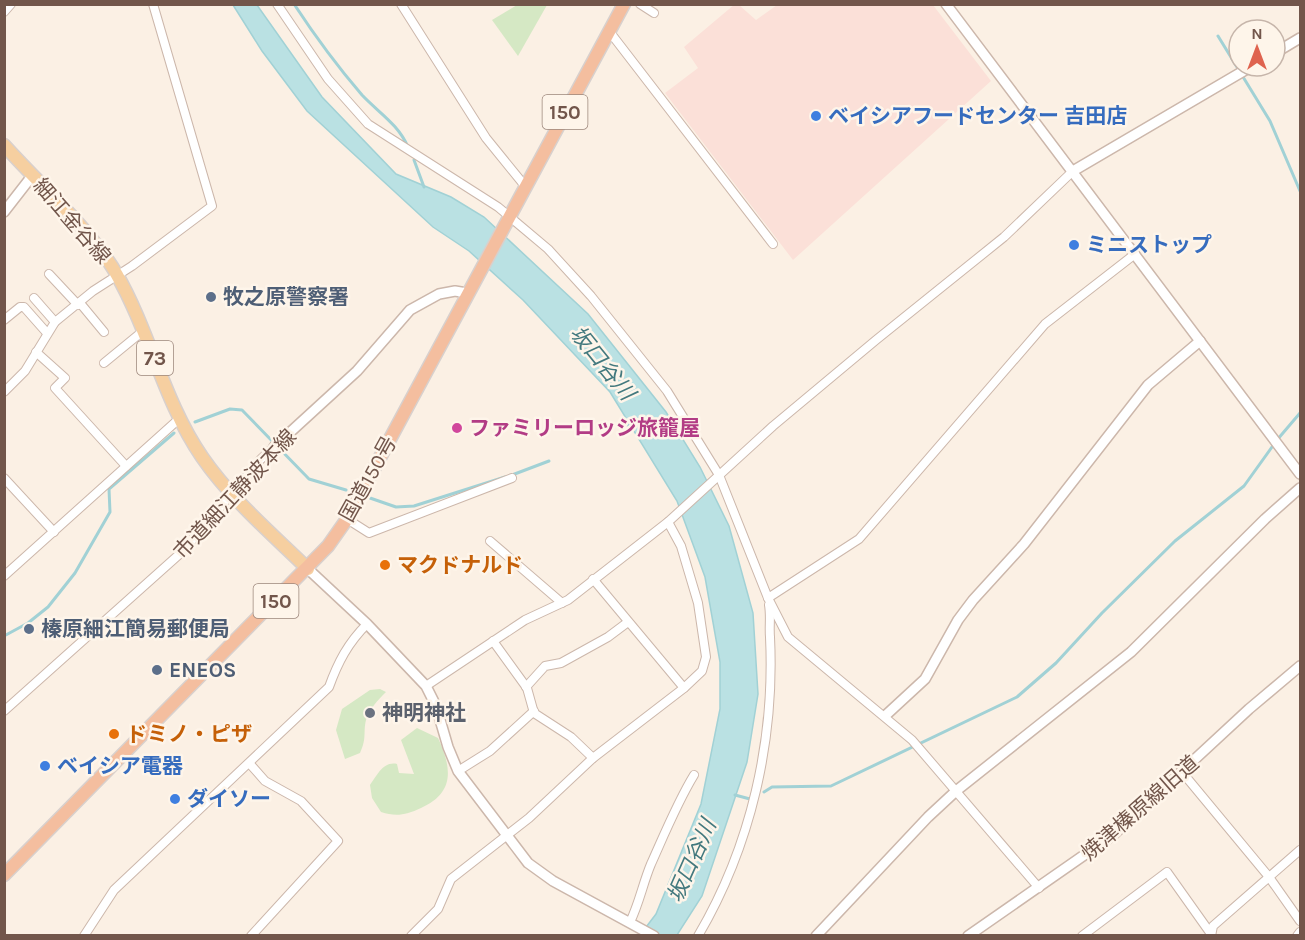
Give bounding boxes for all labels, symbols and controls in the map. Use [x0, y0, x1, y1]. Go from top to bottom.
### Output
north arrow [1227, 18, 1287, 78]
text: N [1251, 24, 1263, 43]
road number: 150 [542, 95, 588, 129]
place label: ベイシアフードセンター 吉田店 [828, 104, 1127, 128]
marker: ベイシアフードセンター 吉田店 [809, 109, 823, 123]
street label: 細江金谷線 [29, 174, 115, 268]
place label: ミニストップ [1086, 233, 1212, 257]
marker: ミニストップ [1067, 238, 1081, 252]
place label: 牧之原警察署 [223, 285, 349, 309]
marker: 牧之原警察署 [204, 290, 218, 304]
water label: 坂口谷川 [564, 321, 641, 407]
road number: 73 [137, 341, 173, 375]
place label: ファミリーロッジ旅籠屋 [469, 416, 700, 440]
marker: ファミリーロッジ旅籠屋 [450, 421, 464, 435]
street label: 市道細江静波本線 [169, 424, 301, 564]
street label: 国道150号 [335, 432, 401, 526]
place label: マクドナルド [397, 553, 523, 577]
marker: マクドナルド [378, 558, 392, 572]
road number: 150 [254, 584, 298, 618]
place label: 榛原細江簡易郵便局 [41, 617, 230, 641]
marker: 榛原細江簡易郵便局 [22, 622, 36, 636]
place label: ENEOS [169, 658, 236, 682]
marker: ENEOS [150, 663, 164, 677]
place label: 神明神社 [382, 701, 466, 725]
marker: 神明神社 [363, 706, 377, 720]
place label: ドミノ・ピザ [126, 722, 252, 746]
marker: ドミノ・ピザ [107, 727, 121, 741]
street label: 焼津榛原線旧道 [1077, 751, 1203, 865]
place label: ベイシア電器 [57, 754, 183, 778]
marker: ベイシア電器 [38, 759, 52, 773]
place label: ダイソー [187, 787, 271, 811]
marker: ダイソー [168, 792, 182, 806]
water label: 坂口谷川 [662, 814, 723, 906]

